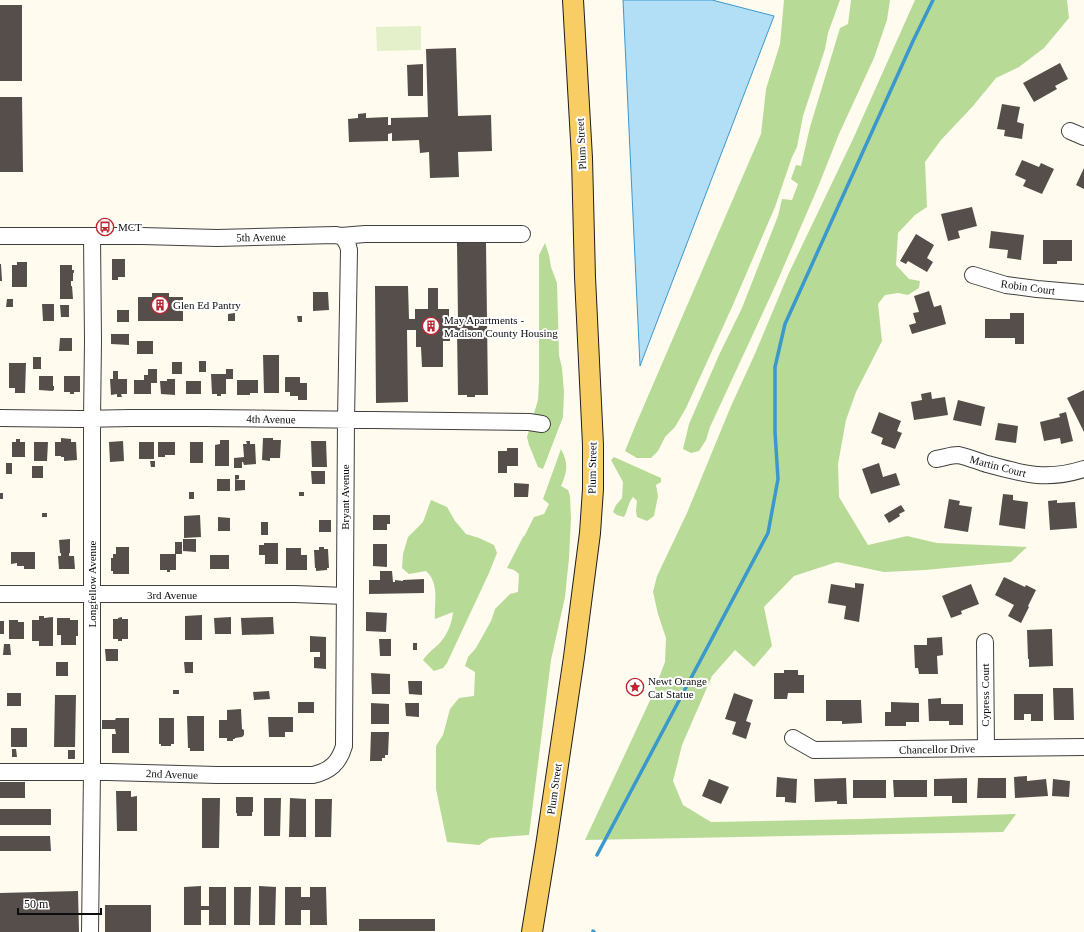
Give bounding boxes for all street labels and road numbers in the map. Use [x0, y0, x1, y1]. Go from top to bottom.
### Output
street label: Plum Street [574, 118, 588, 170]
street label: 5th Avenue [236, 231, 286, 243]
street label: Robin Court [1000, 277, 1056, 297]
street label: 4th Avenue [246, 413, 296, 425]
street label: Plum Street [586, 442, 598, 494]
street label: Martin Court [969, 453, 1027, 479]
street label: Bryant Avenue [339, 464, 351, 530]
street label: Longfellow Avenue [86, 540, 98, 627]
street label: 3rd Avenue [147, 589, 197, 601]
street label: Cypress Court [979, 663, 991, 727]
street label: Chancellor Drive [899, 742, 975, 756]
street label: Plum Street [544, 763, 564, 815]
street label: 2nd Avenue [146, 767, 198, 781]

